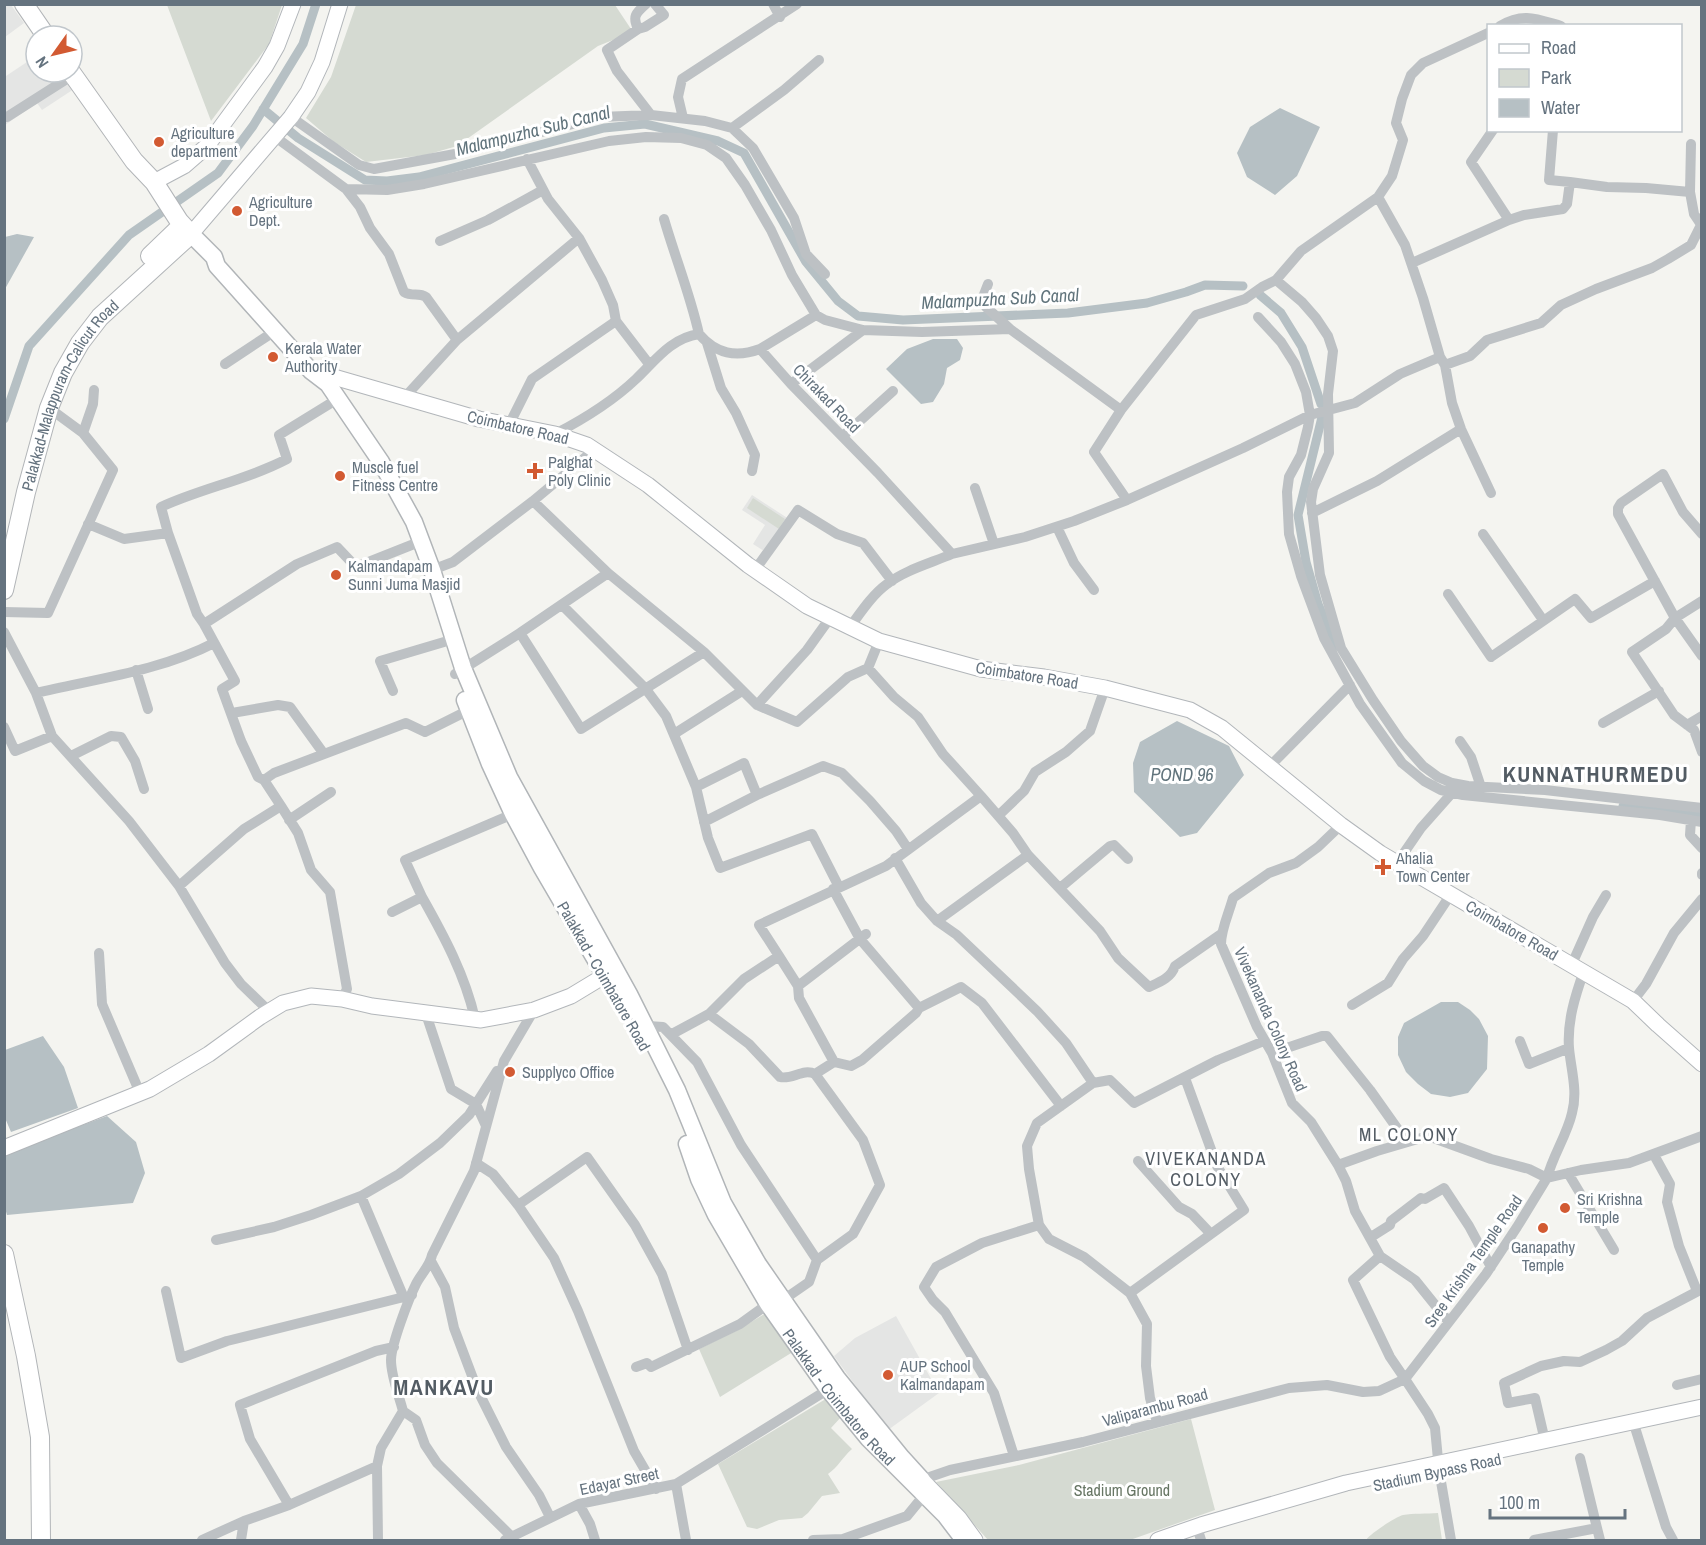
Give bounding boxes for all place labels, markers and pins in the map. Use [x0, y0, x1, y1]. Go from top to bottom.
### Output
place label: Agriculture department [170, 122, 238, 162]
marker: Agriculture department [152, 135, 166, 149]
place label: Agriculture Dept. [248, 191, 312, 231]
marker: Agriculture Dept. [230, 204, 244, 218]
place label: Kerala Water Authority [284, 337, 362, 377]
marker: Kerala Water Authority [266, 350, 280, 364]
place label: Palghat Poly Clinic [548, 451, 611, 491]
place label: Muscle fuel Fitness Centre [352, 456, 438, 496]
marker: Palghat Poly Clinic [526, 462, 544, 480]
marker: Muscle fuel Fitness Centre [333, 469, 347, 483]
place label: Kalmandapam Sunni Juma Masjid [348, 555, 460, 595]
marker: Kalmandapam Sunni Juma Masjid [329, 568, 343, 582]
place label: Ahalia Town Center [1395, 847, 1470, 887]
marker: Ahalia Town Center [1374, 858, 1392, 876]
place label: Supplyco Office [522, 1061, 614, 1083]
marker: Supplyco Office [503, 1065, 517, 1079]
place label: Sri Krishna Temple [1577, 1188, 1643, 1228]
marker: Sri Krishna Temple [1558, 1201, 1572, 1215]
marker: Ganapathy Temple [1536, 1221, 1550, 1235]
place label: Ganapathy Temple [1511, 1236, 1576, 1276]
place label: AUP School Kalmandapam [899, 1355, 985, 1395]
marker: AUP School Kalmandapam [881, 1368, 895, 1382]

